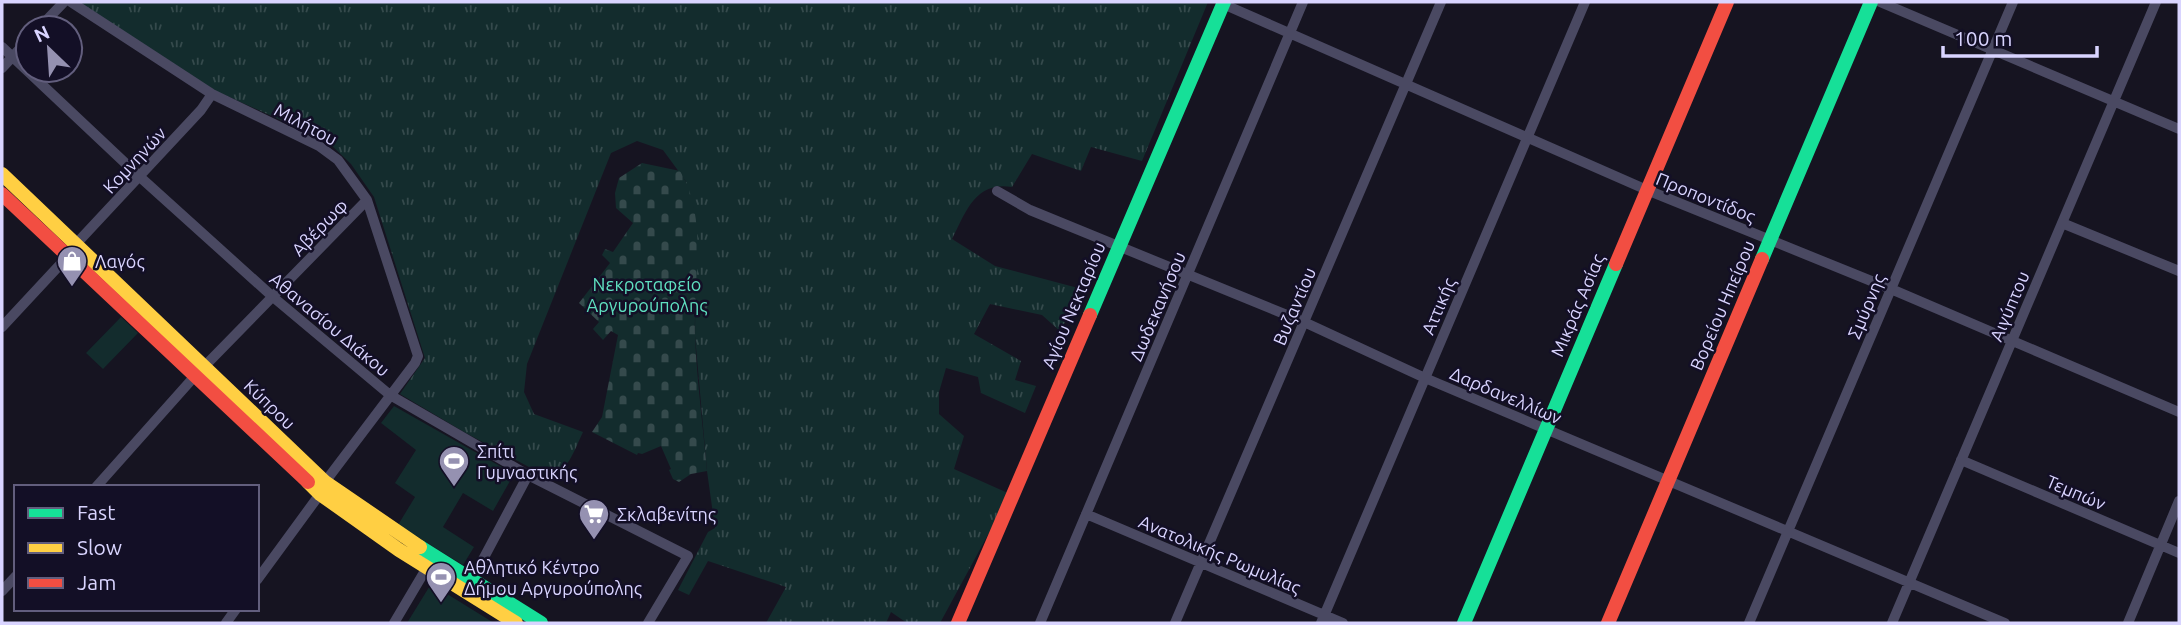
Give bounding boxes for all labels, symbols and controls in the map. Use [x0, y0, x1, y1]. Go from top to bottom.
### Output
north arrow [14, 14, 84, 84]
scale bar [1943, 14, 2097, 58]
text: N [31, 21, 53, 47]
text: 100 m [1954, 26, 2012, 50]
street label: Μιλήτου [271, 99, 341, 149]
street label: Κομνηνών [98, 123, 170, 197]
street label: Προποντίδος [1653, 168, 1759, 227]
street label: Αβέρωφ [287, 195, 351, 259]
street label: Βορείου Ηπείρου [1686, 237, 1758, 373]
street label: Αγίου Νεκταρίου [1037, 239, 1109, 371]
shop icon: Λαγός [55, 244, 89, 288]
street label: Δωδεκανήσου [1125, 248, 1189, 364]
place label: Λαγός [95, 251, 145, 272]
street label: Μικράς Ασίας [1546, 251, 1609, 360]
street label: Βυζαντίου [1269, 264, 1320, 348]
street label: Αθανασίου Διάκου [266, 268, 394, 380]
street label: Αιγύπτου [1985, 268, 2033, 344]
street label: Σμύρνης [1843, 271, 1890, 342]
park label: Νεκροταφείο Αργυρούπολης [587, 274, 707, 316]
street label: Αττικής [1417, 275, 1460, 338]
street label: Δαρδανελλίων [1447, 363, 1565, 428]
street label: Κύπρου [240, 375, 300, 433]
place label: Σπίτι Γυμναστικής [477, 441, 577, 483]
sports icon: Σπίτι Γυμναστικής [437, 444, 471, 488]
street label: Τεμπών [2043, 471, 2109, 513]
legend [14, 485, 259, 611]
supermarket icon: Σκλαβενίτης [577, 497, 611, 541]
text: Fast [77, 500, 115, 524]
place label: Σκλαβενίτης [617, 504, 716, 525]
street label: Ανατολικής Ρωμυλίας [1136, 511, 1304, 598]
text: Slow [77, 535, 122, 559]
place label: Αθλητικό Κέντρο Δήμου Αργυρούπολης [464, 557, 642, 599]
sports icon: Αθλητικό Κέντρο Δήμου Αργυρούπολης [424, 560, 458, 604]
text: Jam [77, 570, 116, 594]

